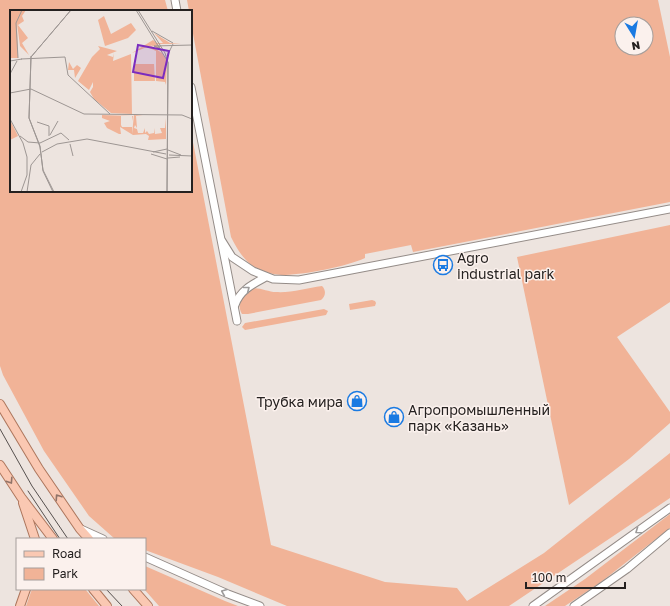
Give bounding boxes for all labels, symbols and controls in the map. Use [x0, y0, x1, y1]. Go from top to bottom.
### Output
inset map [10, 10, 192, 192]
north arrow [614, 16, 654, 56]
text: N [631, 39, 641, 53]
place label: Agro industrial park [457, 249, 555, 282]
bus stop icon: Agro industrial park [432, 254, 454, 276]
one-way arrow [242, 287, 250, 294]
shop icon: Трубка мира [346, 390, 368, 412]
place label: Трубка мира [257, 393, 343, 410]
place label: Агропромышленный парк «Казань» [408, 401, 550, 434]
shop icon: Агропромышленный парк «Казань» [383, 406, 405, 428]
one-way arrow [6, 477, 13, 484]
one-way arrow [55, 494, 63, 501]
one-way arrow [636, 526, 643, 533]
legend [16, 538, 146, 590]
text: Road [52, 546, 81, 561]
scale bar [526, 564, 625, 590]
text: Park [52, 566, 78, 581]
text: 100 m [532, 570, 566, 585]
one-way arrow [221, 589, 228, 597]

